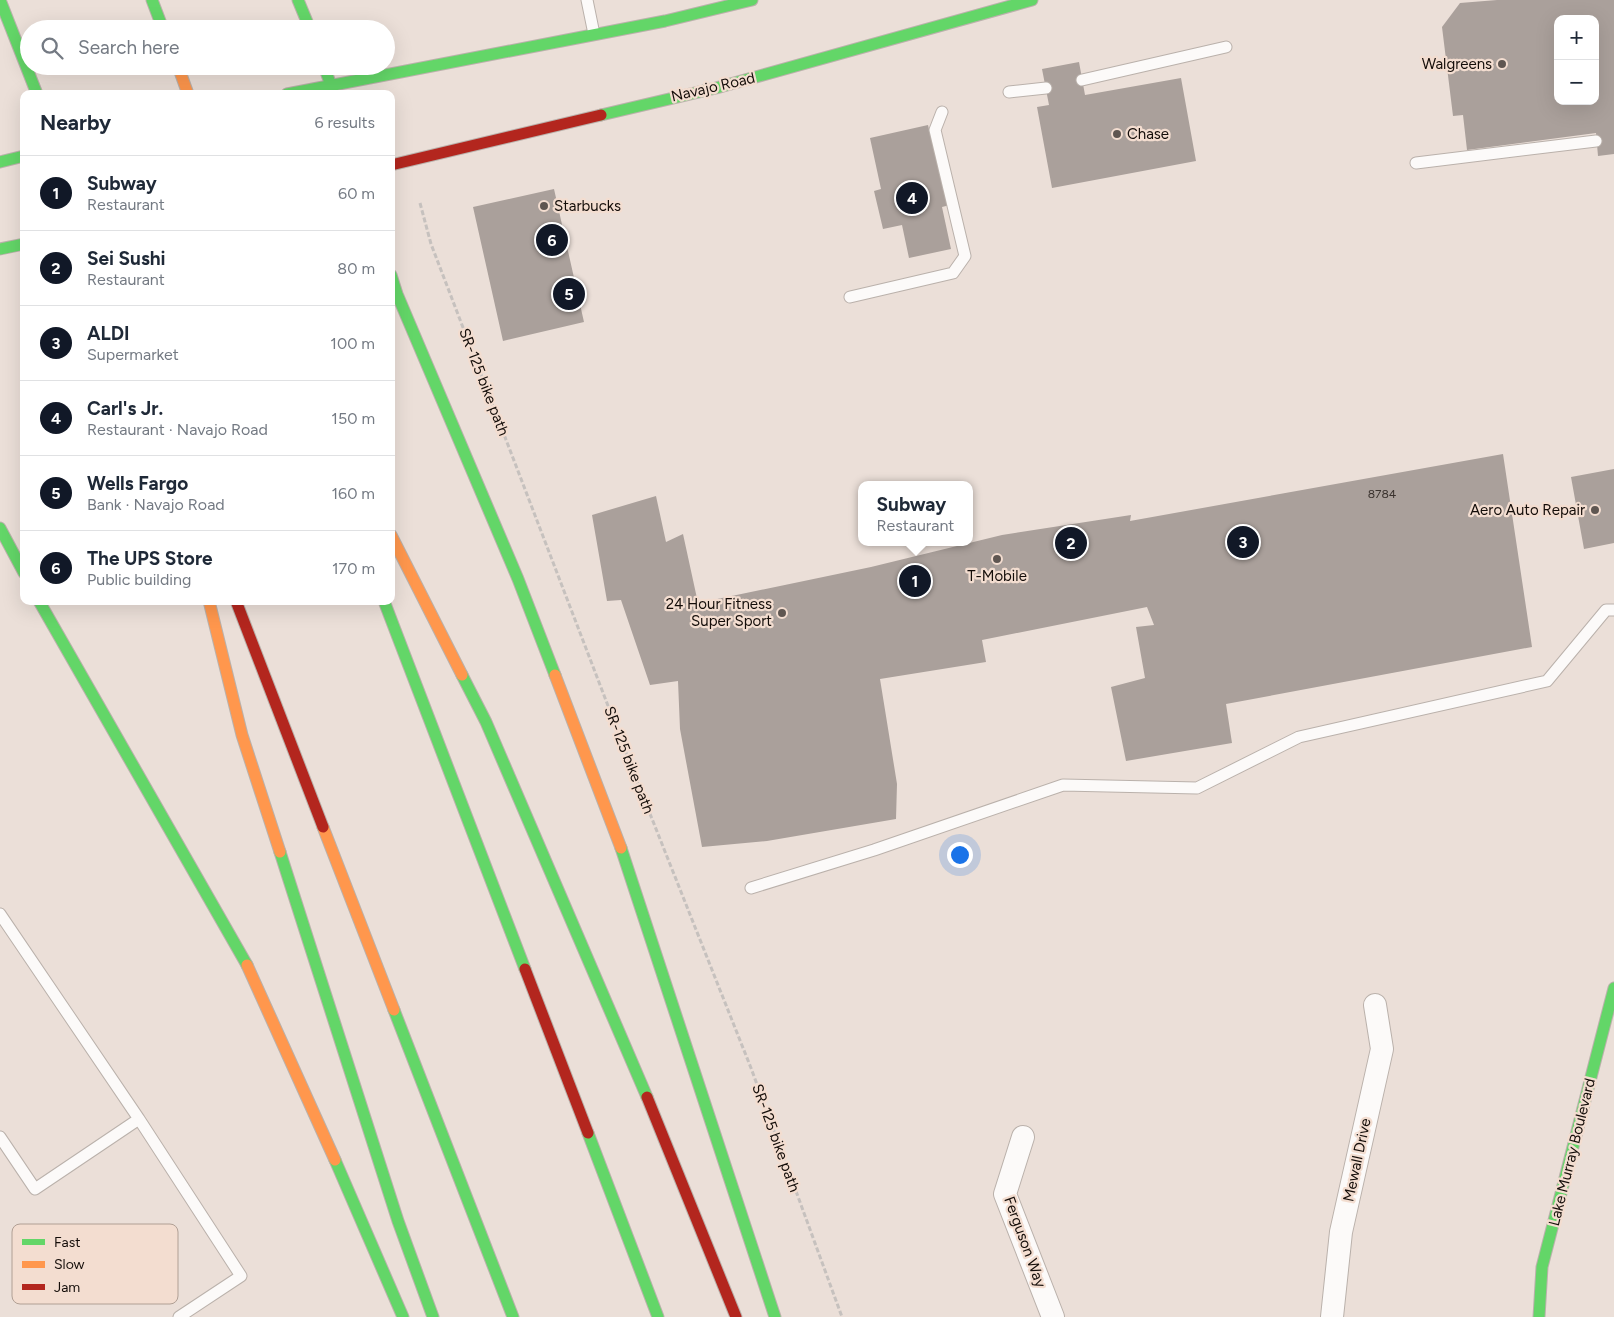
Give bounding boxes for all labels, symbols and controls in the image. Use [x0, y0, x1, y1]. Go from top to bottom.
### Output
map controls [1554, 15, 1599, 105]
button: + [1554, 15, 1599, 60]
search box [20, 20, 395, 75]
icon: search [38, 34, 66, 62]
text: Search here [78, 36, 180, 59]
place label: Walgreens [1422, 55, 1492, 73]
marker: Walgreens [1496, 58, 1508, 70]
button: − [1554, 60, 1599, 105]
street label: Navajo Road [669, 69, 757, 105]
text: Nearby [40, 110, 111, 135]
text: 6 results [314, 113, 375, 132]
place label: Chase [1127, 125, 1169, 143]
marker: Chase [1111, 128, 1123, 140]
text: Subway [87, 172, 157, 195]
pin: 4 [896, 179, 928, 217]
text: 1 [53, 184, 59, 203]
text: 60 m [338, 184, 375, 203]
text: Restaurant [87, 195, 165, 214]
place label: Starbucks [554, 197, 621, 215]
marker: Starbucks [538, 200, 550, 212]
pin: 6 [536, 221, 568, 259]
text: Sei Sushi [87, 247, 166, 270]
text: 2 [51, 259, 61, 278]
text: 80 m [337, 259, 375, 278]
text: Restaurant [87, 270, 165, 289]
pin: 5 [553, 275, 585, 313]
text: ALDI [87, 322, 130, 345]
street label: SR-125 bike path [455, 326, 513, 438]
text: 3 [52, 334, 60, 353]
text: 100 m [330, 334, 375, 353]
text: Supermarket [87, 345, 179, 364]
text: Carl's Jr. [87, 397, 163, 420]
text: 4 [51, 409, 61, 428]
text: 150 m [331, 409, 375, 428]
text: Restaurant · Navajo Road [87, 420, 268, 439]
text: Wells Fargo [87, 472, 188, 495]
popup [858, 481, 973, 546]
text: 5 [51, 484, 61, 503]
text: 160 m [332, 484, 375, 503]
house number: 8784 [1368, 487, 1397, 501]
text: Subway [877, 493, 946, 516]
text: Bank · Navajo Road [87, 495, 225, 514]
place label: Aero Auto Repair [1470, 501, 1585, 519]
marker: Aero Auto Repair [1589, 504, 1601, 516]
text: Restaurant [877, 516, 954, 535]
pin: 3 [1227, 523, 1259, 561]
pin: 2 [1055, 524, 1087, 562]
text: The UPS Store [87, 547, 213, 570]
marker: T-Mobile [991, 553, 1003, 565]
text: 6 [51, 559, 61, 578]
text: 170 m [332, 559, 375, 578]
pin: 1 [899, 562, 931, 600]
place label: T-Mobile [967, 567, 1027, 585]
text: Public building [87, 570, 191, 589]
place label: 24 Hour Fitness Super Sport [666, 595, 772, 630]
marker: 24 Hour Fitness Super Sport [776, 607, 788, 619]
street label: SR-125 bike path [600, 704, 658, 816]
your location [947, 842, 973, 868]
street label: Lake Murray Boulevard [1545, 1076, 1599, 1228]
street label: SR-125 bike path [748, 1082, 804, 1194]
street label: Mewall Drive [1339, 1117, 1375, 1203]
street label: Ferguson Way [1000, 1194, 1050, 1290]
legend [12, 1224, 178, 1304]
text: Fast [54, 1234, 80, 1251]
text: Slow [54, 1256, 85, 1273]
text: Jam [54, 1279, 80, 1296]

